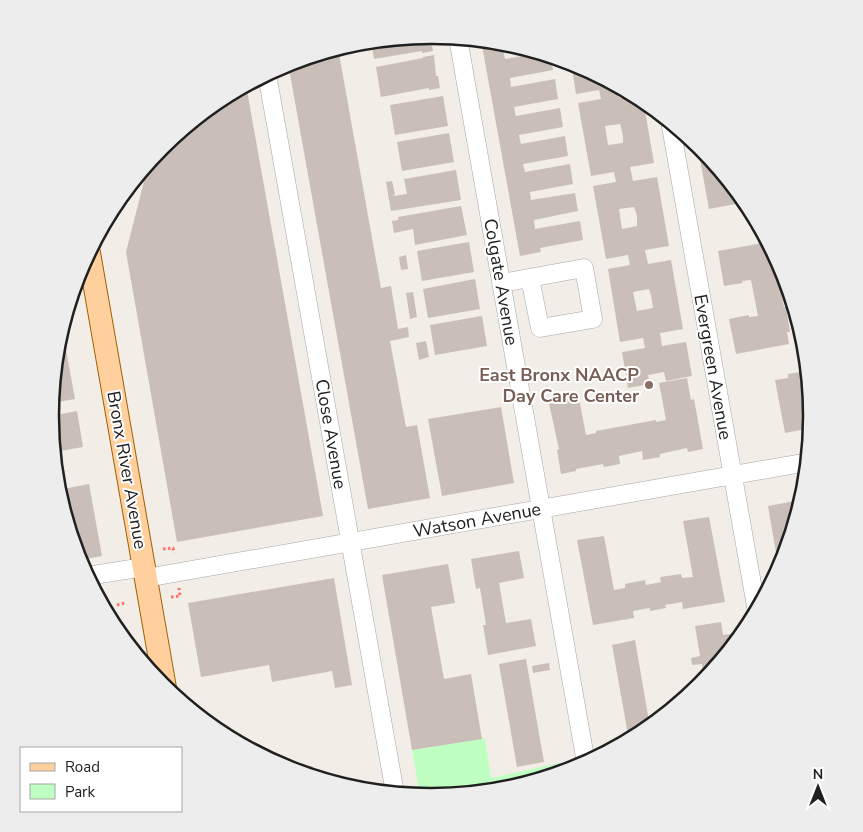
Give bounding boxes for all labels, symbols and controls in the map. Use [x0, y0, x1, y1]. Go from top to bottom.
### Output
street label: Colgate Avenue [478, 217, 524, 347]
street label: Evergreen Avenue [688, 292, 738, 442]
place label: East Bronx NAACP Day Care Center [479, 363, 639, 408]
street label: Close Avenue [310, 377, 352, 491]
marker: East Bronx NAACP Day Care Center [643, 379, 655, 391]
street label: Bronx River Avenue [101, 389, 153, 551]
street label: Watson Avenue [411, 497, 543, 543]
legend [20, 747, 182, 812]
text: Road [65, 757, 100, 777]
north arrow [793, 762, 843, 812]
text: N [813, 765, 823, 784]
text: Park [65, 782, 95, 802]

